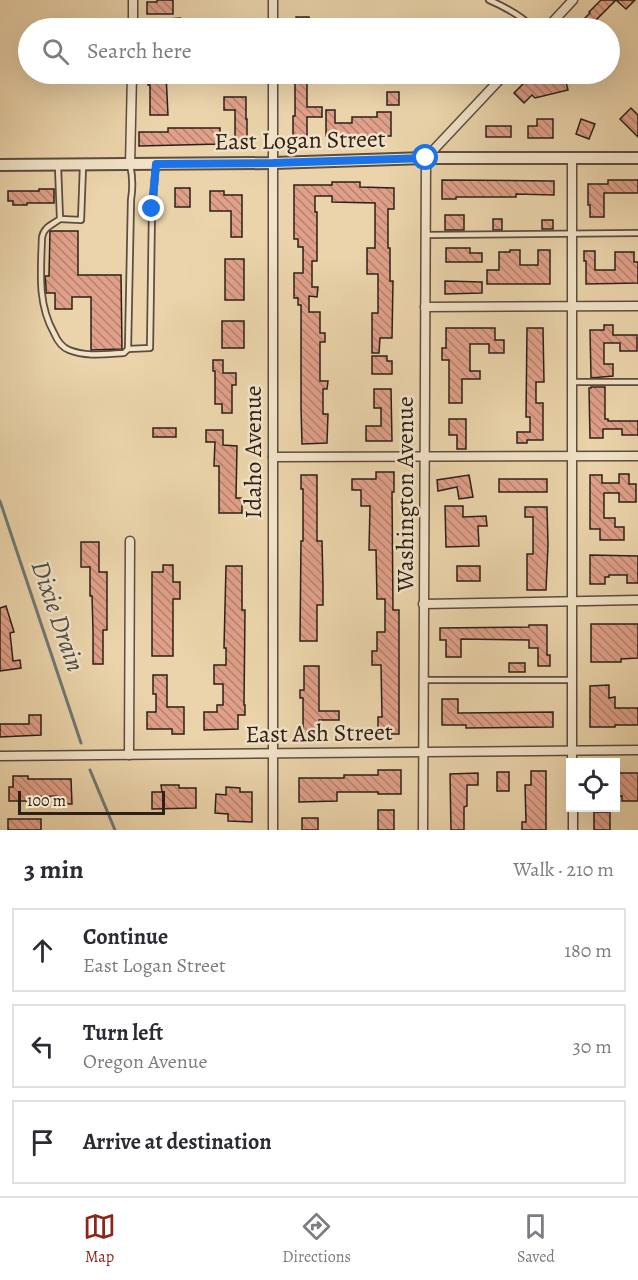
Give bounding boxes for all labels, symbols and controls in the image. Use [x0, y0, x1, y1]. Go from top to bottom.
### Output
search box [18, 18, 620, 84]
icon: search [39, 35, 72, 68]
text: Search here [87, 36, 192, 66]
street label: East Logan Street [214, 123, 386, 157]
route start [412, 144, 438, 170]
route end [138, 195, 164, 221]
street label: Idaho Avenue [237, 385, 269, 519]
street label: Washington Avenue [389, 396, 421, 593]
water label: Dixie Drain [23, 556, 93, 676]
street label: East Ash Street [245, 716, 393, 750]
map controls [566, 758, 620, 812]
button: locate [566, 758, 620, 812]
scale bar [18, 788, 165, 816]
text: 100 m [27, 790, 66, 812]
text: 3 min [24, 852, 84, 887]
text: Walk · 210 m [513, 856, 614, 883]
text: Continue [83, 922, 168, 952]
icon: ahead [26, 934, 59, 967]
text: 180 m [564, 937, 612, 964]
text: East Logan Street [83, 952, 226, 979]
text: Turn left [83, 1018, 163, 1048]
icon: left [26, 1030, 59, 1063]
text: 30 m [572, 1033, 612, 1060]
text: Oregon Avenue [83, 1048, 208, 1075]
icon: arrive [26, 1126, 59, 1159]
text: Arrive at destination [83, 1127, 272, 1157]
tab: Map [83, 1210, 116, 1268]
tab: Directions [282, 1210, 351, 1268]
tab: Saved [517, 1210, 555, 1268]

